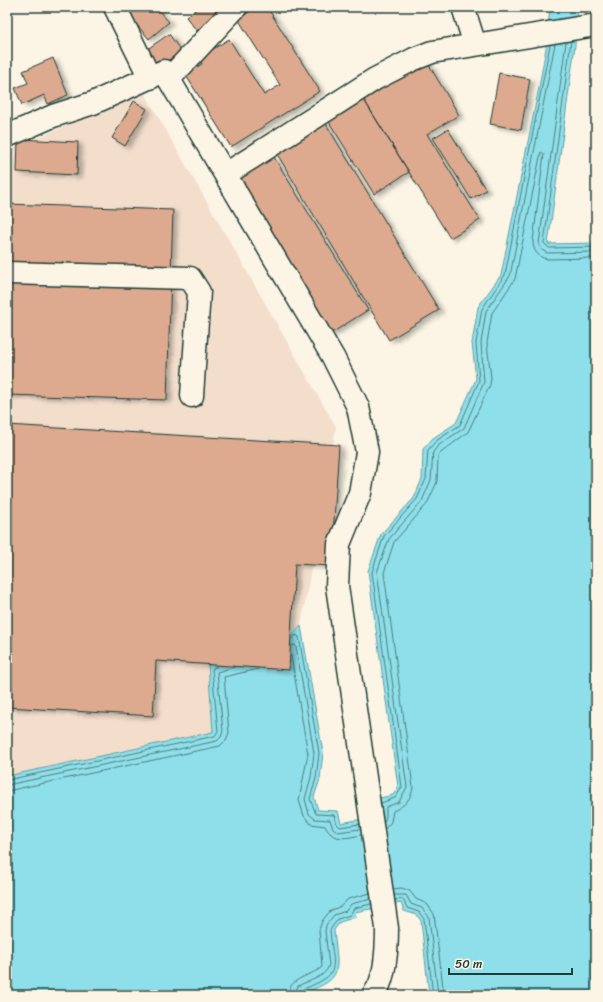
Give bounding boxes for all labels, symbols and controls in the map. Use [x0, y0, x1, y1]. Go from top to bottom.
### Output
scale bar [449, 950, 572, 976]
text: 50 m [455, 953, 482, 975]

